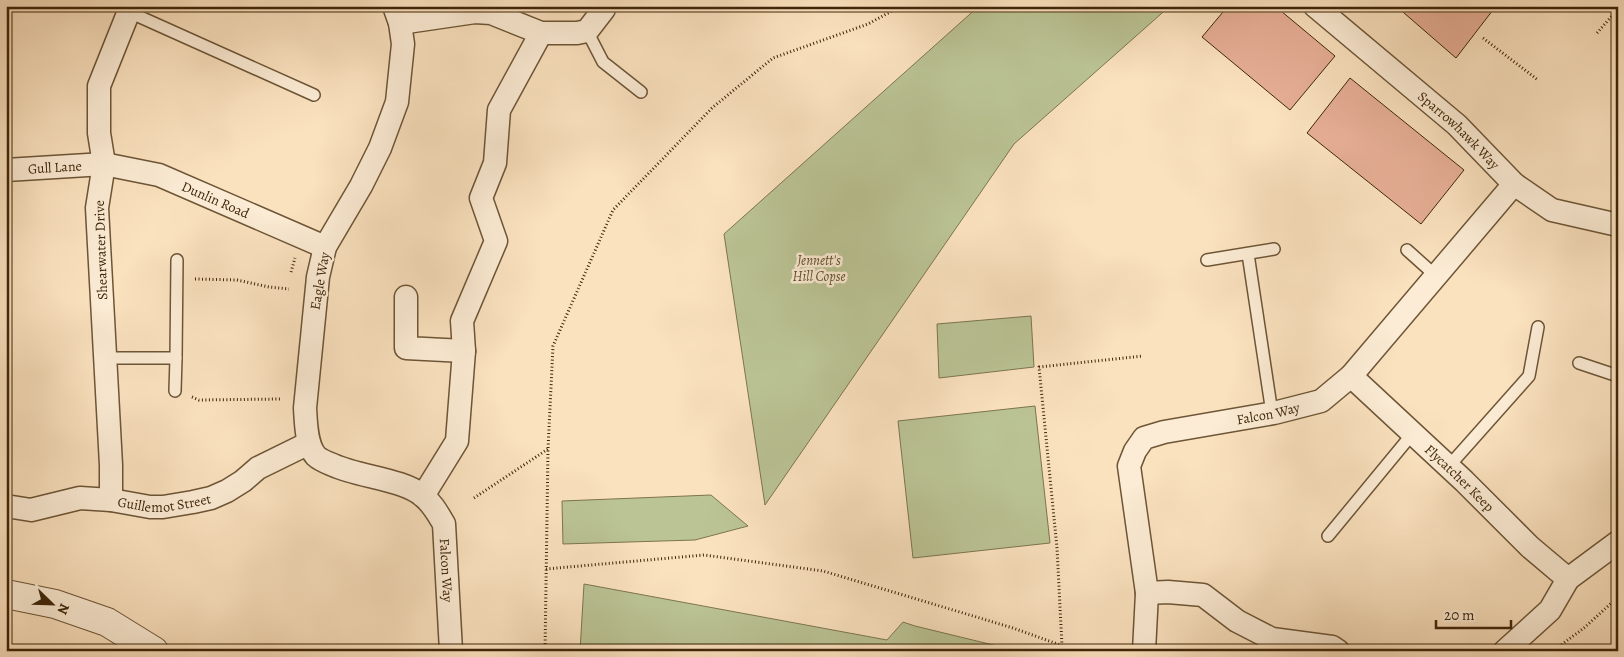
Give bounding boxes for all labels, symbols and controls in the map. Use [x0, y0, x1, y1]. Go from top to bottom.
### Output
street label: Sparrowhawk Way [1414, 87, 1505, 174]
street label: Gull Lane [27, 156, 82, 178]
street label: Dunlin Road [179, 176, 253, 223]
street label: Shearwater Drive [90, 200, 112, 300]
street label: Eagle Way [306, 250, 335, 311]
park label: Jennett's Hill Copse [792, 251, 846, 286]
street label: Falcon Way [1235, 397, 1303, 429]
street label: Flycatcher Keep [1421, 440, 1499, 516]
street label: Guillemot Street [116, 489, 213, 517]
street label: Falcon Way [435, 538, 458, 604]
north arrow [28, 580, 78, 630]
scale bar [1436, 597, 1512, 629]
text: N [53, 600, 74, 617]
text: 20 m [1444, 605, 1475, 625]

